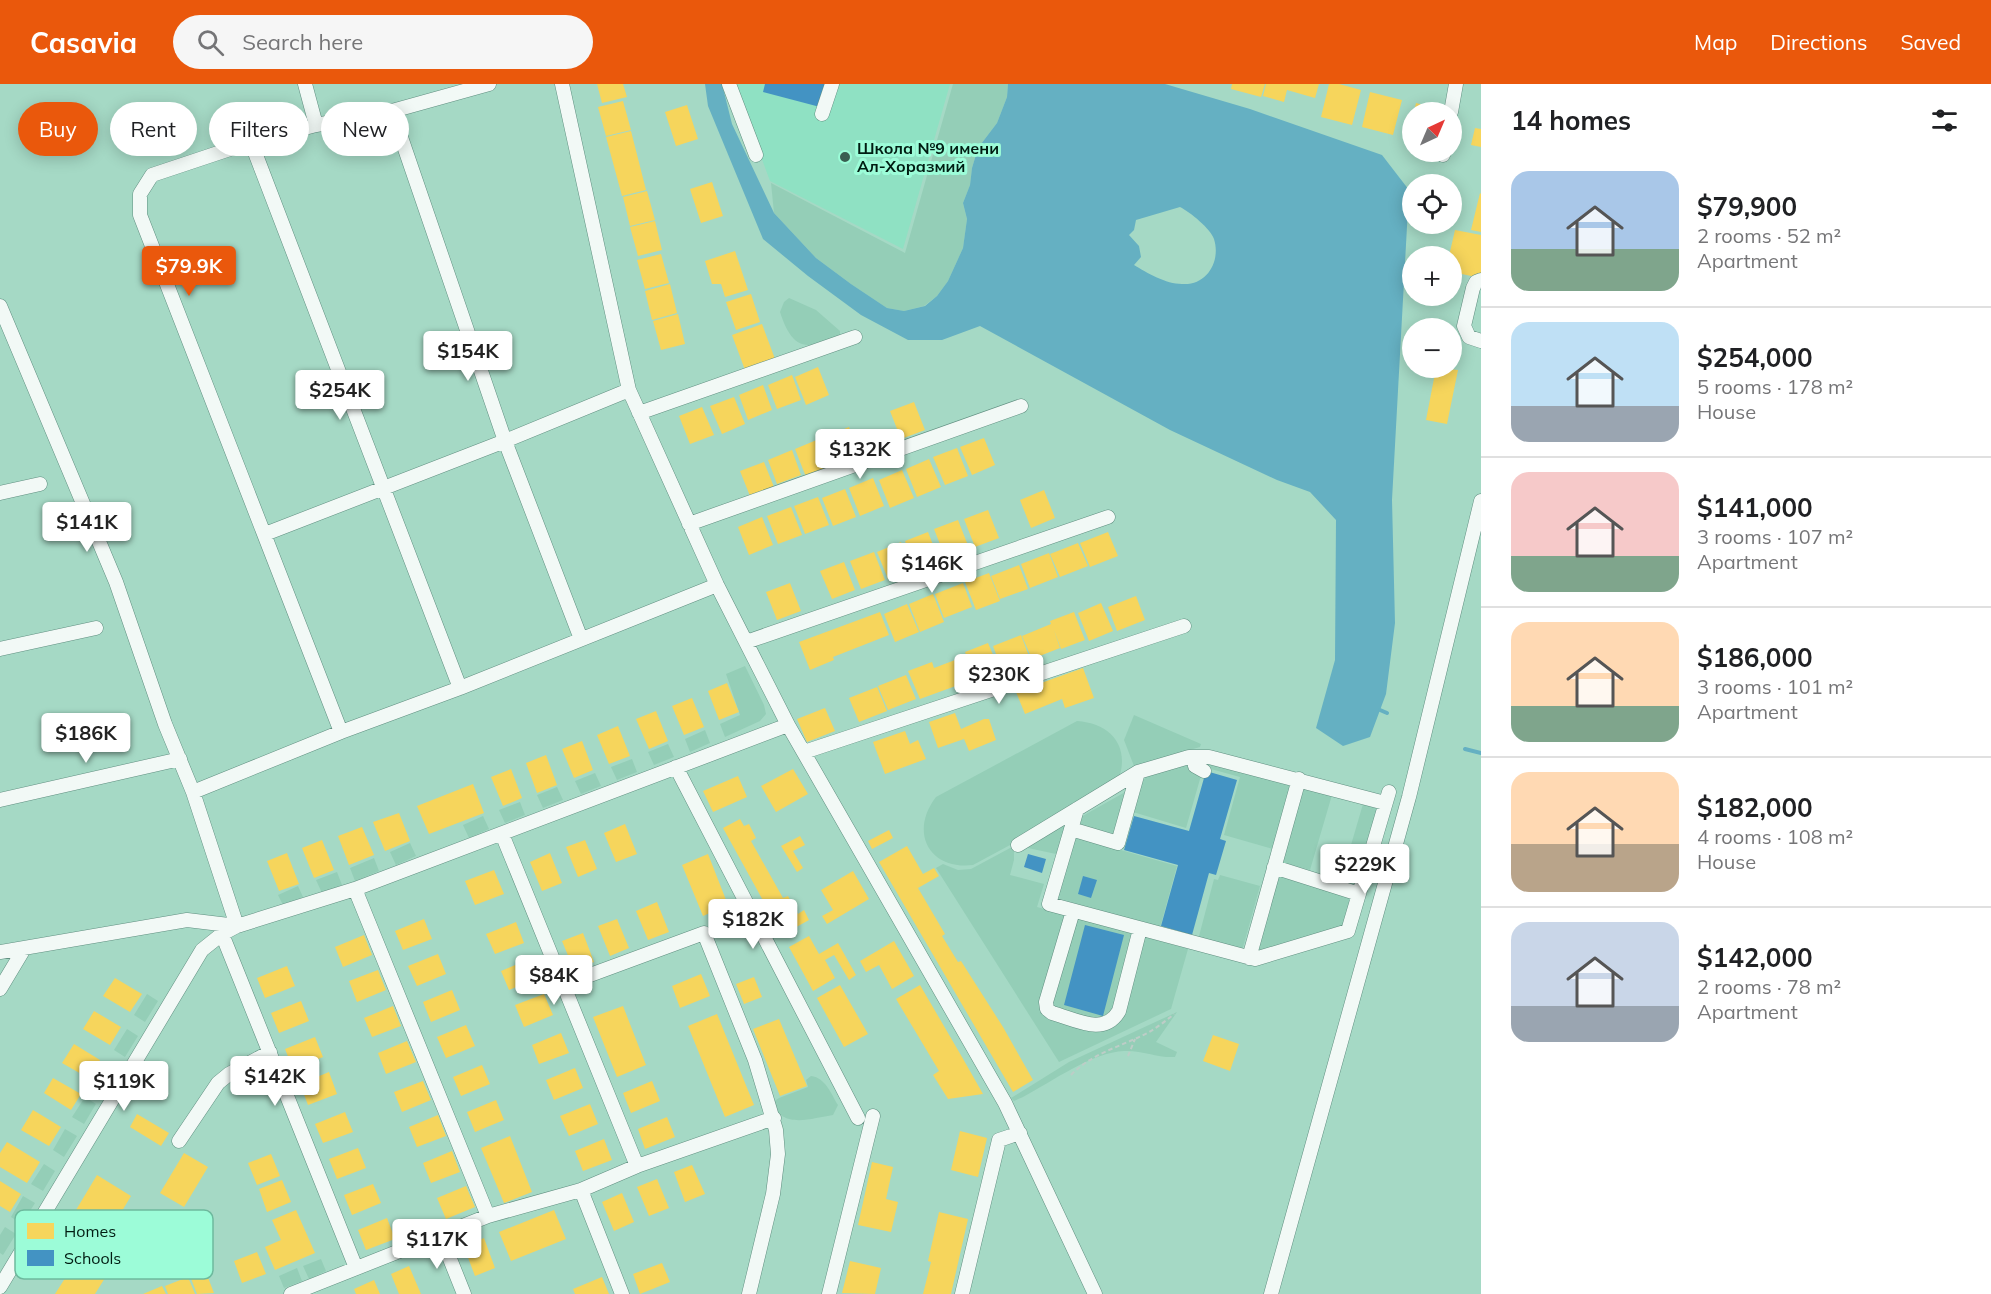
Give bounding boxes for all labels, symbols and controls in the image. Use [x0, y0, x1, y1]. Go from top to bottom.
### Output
search box [173, 15, 593, 69]
text: Casavia [30, 25, 137, 60]
icon: search [194, 26, 227, 59]
text: Search here [242, 28, 363, 56]
text: Map [1694, 29, 1737, 55]
text: Directions [1770, 29, 1867, 55]
text: Saved [1900, 29, 1961, 55]
chip: Buy [18, 102, 98, 156]
chip: Rent [110, 102, 197, 156]
chip: Filters [209, 102, 309, 156]
chip: New [321, 102, 409, 156]
north arrow [1402, 102, 1462, 162]
map controls [1402, 102, 1462, 378]
text: 14 homes [1511, 104, 1631, 137]
icon: filters [1928, 104, 1961, 137]
place label: Школа №9 имени Ал-Хоразмий [857, 138, 999, 176]
marker: Школа №9 имени Ал-Хоразмий [838, 150, 852, 164]
button: locate [1402, 174, 1462, 234]
text: $79,900 [1697, 190, 1797, 223]
icon: home [1559, 195, 1631, 267]
text: 2 rooms · 52 m² [1697, 223, 1841, 248]
pin: $79.9K [140, 246, 238, 297]
button: + [1402, 246, 1462, 306]
text: Apartment [1697, 248, 1798, 273]
text: $79.9K [156, 253, 222, 278]
button: − [1402, 318, 1462, 378]
pin: $154K [426, 331, 510, 382]
text: $154K [437, 338, 499, 363]
text: $254,000 [1697, 341, 1813, 374]
icon: home [1559, 346, 1631, 418]
pin: $254K [298, 370, 382, 421]
text: 5 rooms · 178 m² [1697, 374, 1853, 399]
text: $254K [309, 377, 371, 402]
text: House [1697, 399, 1756, 424]
pin: $132K [818, 429, 902, 480]
text: $132K [829, 436, 891, 461]
text: $141,000 [1697, 491, 1813, 524]
icon: home [1559, 496, 1631, 568]
pin: $141K [45, 502, 129, 553]
text: $141K [56, 509, 118, 534]
text: 3 rooms · 107 m² [1697, 524, 1853, 549]
pin: $146K [890, 543, 974, 594]
text: Apartment [1697, 549, 1798, 574]
text: $146K [901, 550, 963, 575]
text: $186,000 [1697, 641, 1813, 674]
icon: home [1559, 646, 1631, 718]
pin: $230K [957, 654, 1041, 705]
text: $230K [968, 661, 1030, 686]
text: 3 rooms · 101 m² [1697, 674, 1853, 699]
text: Apartment [1697, 699, 1798, 724]
pin: $186K [44, 713, 128, 764]
text: $186K [55, 720, 117, 745]
text: $182,000 [1697, 791, 1813, 824]
icon: home [1559, 796, 1631, 868]
text: 4 rooms · 108 m² [1697, 824, 1853, 849]
pin: $229K [1323, 844, 1407, 895]
text: House [1697, 849, 1756, 874]
text: $229K [1334, 851, 1396, 876]
pin: $182K [711, 899, 795, 950]
text: $182K [722, 906, 784, 931]
text: $142,000 [1697, 941, 1813, 974]
icon: home [1559, 946, 1631, 1018]
pin: $84K [518, 955, 590, 1006]
text: $84K [529, 962, 579, 987]
text: 2 rooms · 78 m² [1697, 974, 1841, 999]
text: Apartment [1697, 999, 1798, 1024]
pin: $142K [233, 1056, 317, 1107]
pin: $119K [82, 1061, 166, 1112]
text: $142K [244, 1063, 306, 1088]
text: $119K [93, 1068, 155, 1093]
legend [15, 1210, 213, 1279]
pin: $117K [395, 1219, 479, 1270]
text: Homes [64, 1221, 116, 1241]
text: $117K [406, 1226, 468, 1251]
text: Schools [64, 1248, 121, 1268]

